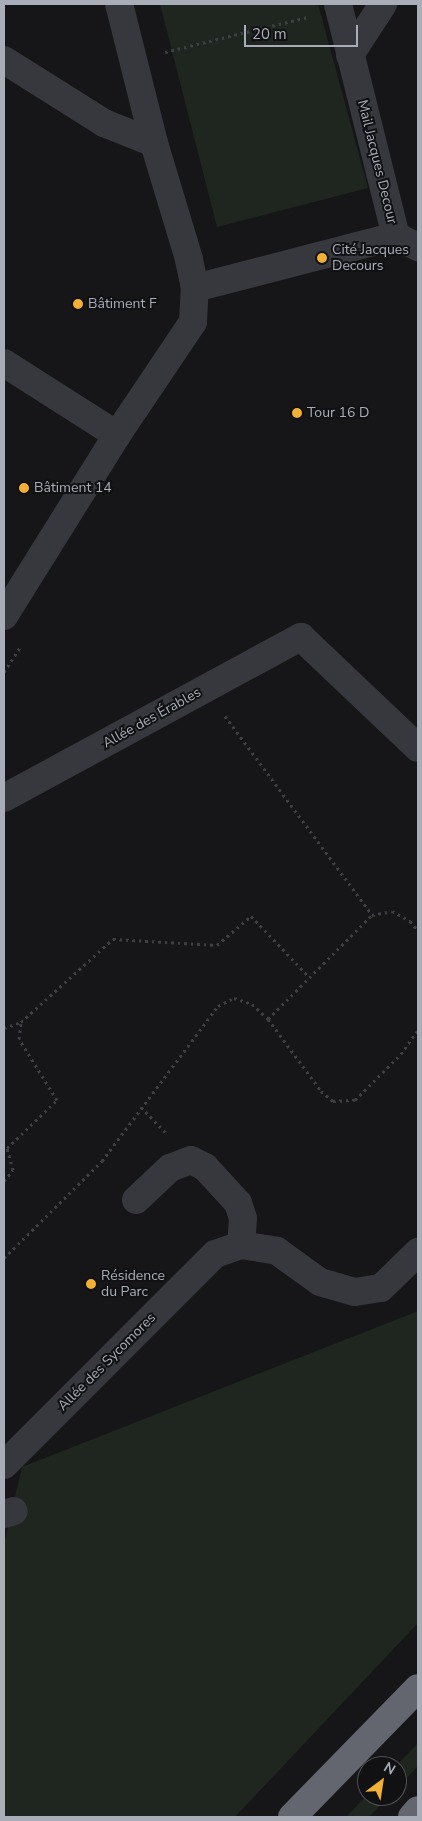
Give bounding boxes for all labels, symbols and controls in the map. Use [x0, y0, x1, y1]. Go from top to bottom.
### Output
scale bar [247, 15, 361, 47]
text: 20 m [252, 24, 287, 44]
street label: Mail Jacques Decour [353, 98, 401, 226]
place label: Cité Jacques Decours [332, 242, 409, 274]
marker: Cité Jacques Decours [316, 252, 328, 264]
place label: Bâtiment F [88, 296, 157, 312]
marker: Bâtiment F [72, 298, 84, 310]
place label: Tour 16 D [307, 405, 369, 421]
marker: Tour 16 D [291, 407, 303, 419]
place label: Bâtiment 14 [34, 480, 112, 496]
marker: Bâtiment 14 [18, 482, 30, 494]
street label: Allée des Érables [100, 684, 204, 752]
place label: Résidence du Parc [101, 1268, 165, 1300]
marker: Résidence du Parc [85, 1278, 97, 1290]
street label: Allée des Sycomores [55, 1310, 159, 1414]
north arrow [357, 1756, 407, 1806]
text: N [380, 1758, 399, 1779]

